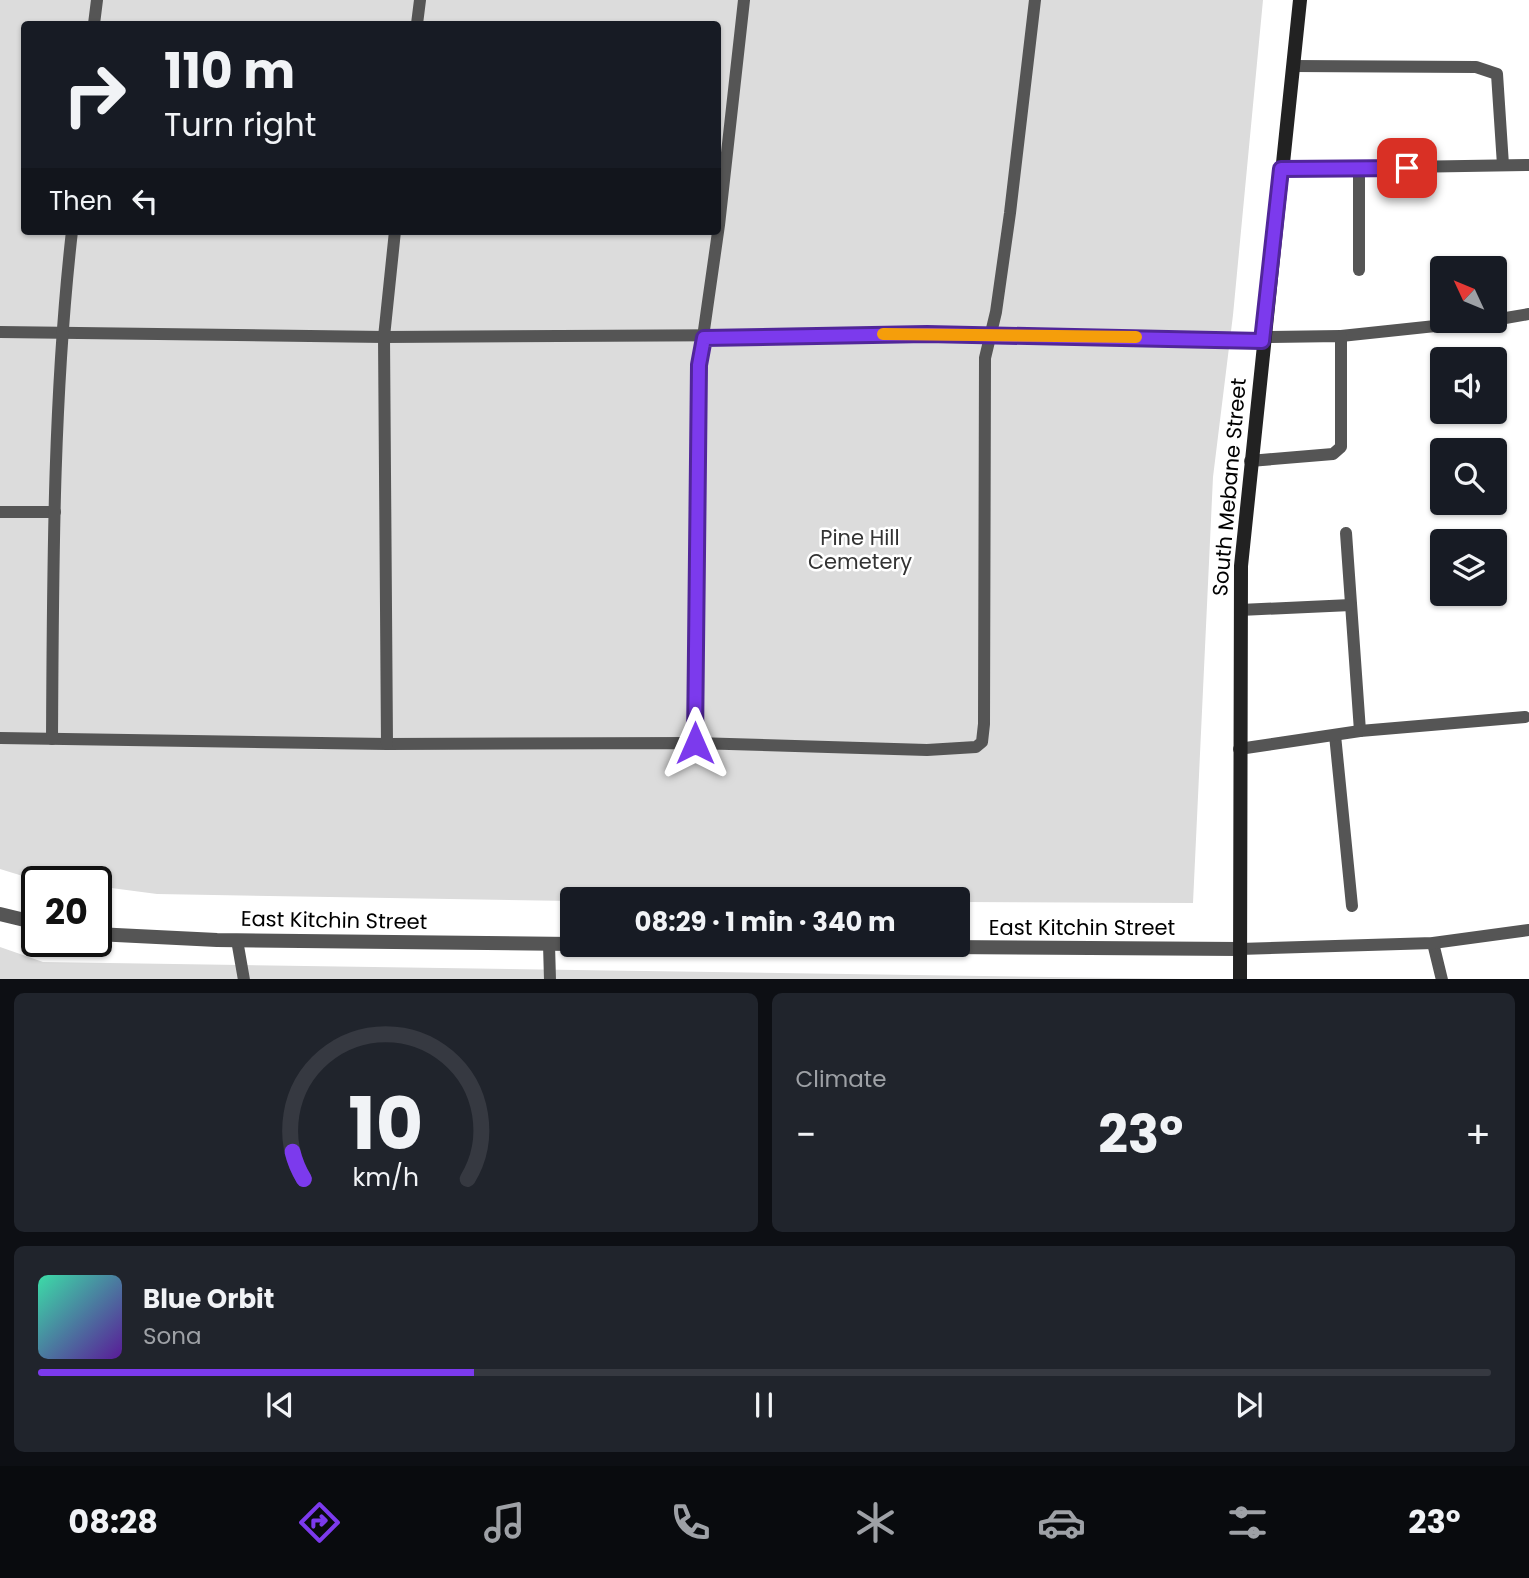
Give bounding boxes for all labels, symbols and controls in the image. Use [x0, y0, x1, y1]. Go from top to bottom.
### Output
text: 110 m [164, 37, 295, 105]
icon: right [49, 49, 140, 140]
text: Turn right [164, 102, 316, 147]
pin [1377, 138, 1437, 198]
icon: arrive [1388, 149, 1426, 187]
icon: left [126, 182, 164, 220]
text: Then [49, 183, 112, 219]
north arrow [1430, 256, 1507, 332]
map controls [1430, 256, 1507, 606]
button: sound [1430, 347, 1507, 424]
street label: South Mebane Street [1205, 377, 1253, 597]
button: search [1430, 438, 1507, 515]
park label: Pine Hill Cemetery [808, 523, 912, 576]
button: layers [1430, 529, 1507, 606]
position arrow [658, 706, 732, 780]
speed limit sign: 20 [21, 866, 112, 957]
street label: East Kitchin Street [241, 904, 427, 936]
text: 08:29 · 1 min · 340 m [635, 904, 895, 940]
street label: East Kitchin Street [989, 913, 1175, 942]
text: Climate [796, 1063, 886, 1095]
text: 10 [348, 1073, 423, 1174]
text: 23° [1098, 1098, 1183, 1171]
text: − [796, 1108, 816, 1161]
text: + [1465, 1108, 1491, 1161]
text: km/h [352, 1159, 419, 1194]
text: Blue Orbit [143, 1281, 274, 1317]
text: Sona [143, 1320, 202, 1352]
icon: previous [261, 1386, 299, 1424]
icon: pause [745, 1386, 783, 1424]
icon: next [1230, 1386, 1268, 1424]
icon: directions [295, 1498, 344, 1547]
icon: music [480, 1498, 529, 1547]
icon: phone [666, 1498, 715, 1547]
icon: climate [851, 1498, 900, 1547]
icon: car [1037, 1498, 1086, 1547]
icon: filters [1223, 1498, 1272, 1547]
text: 08:28 [68, 1499, 158, 1544]
text: 23° [1408, 1499, 1461, 1544]

